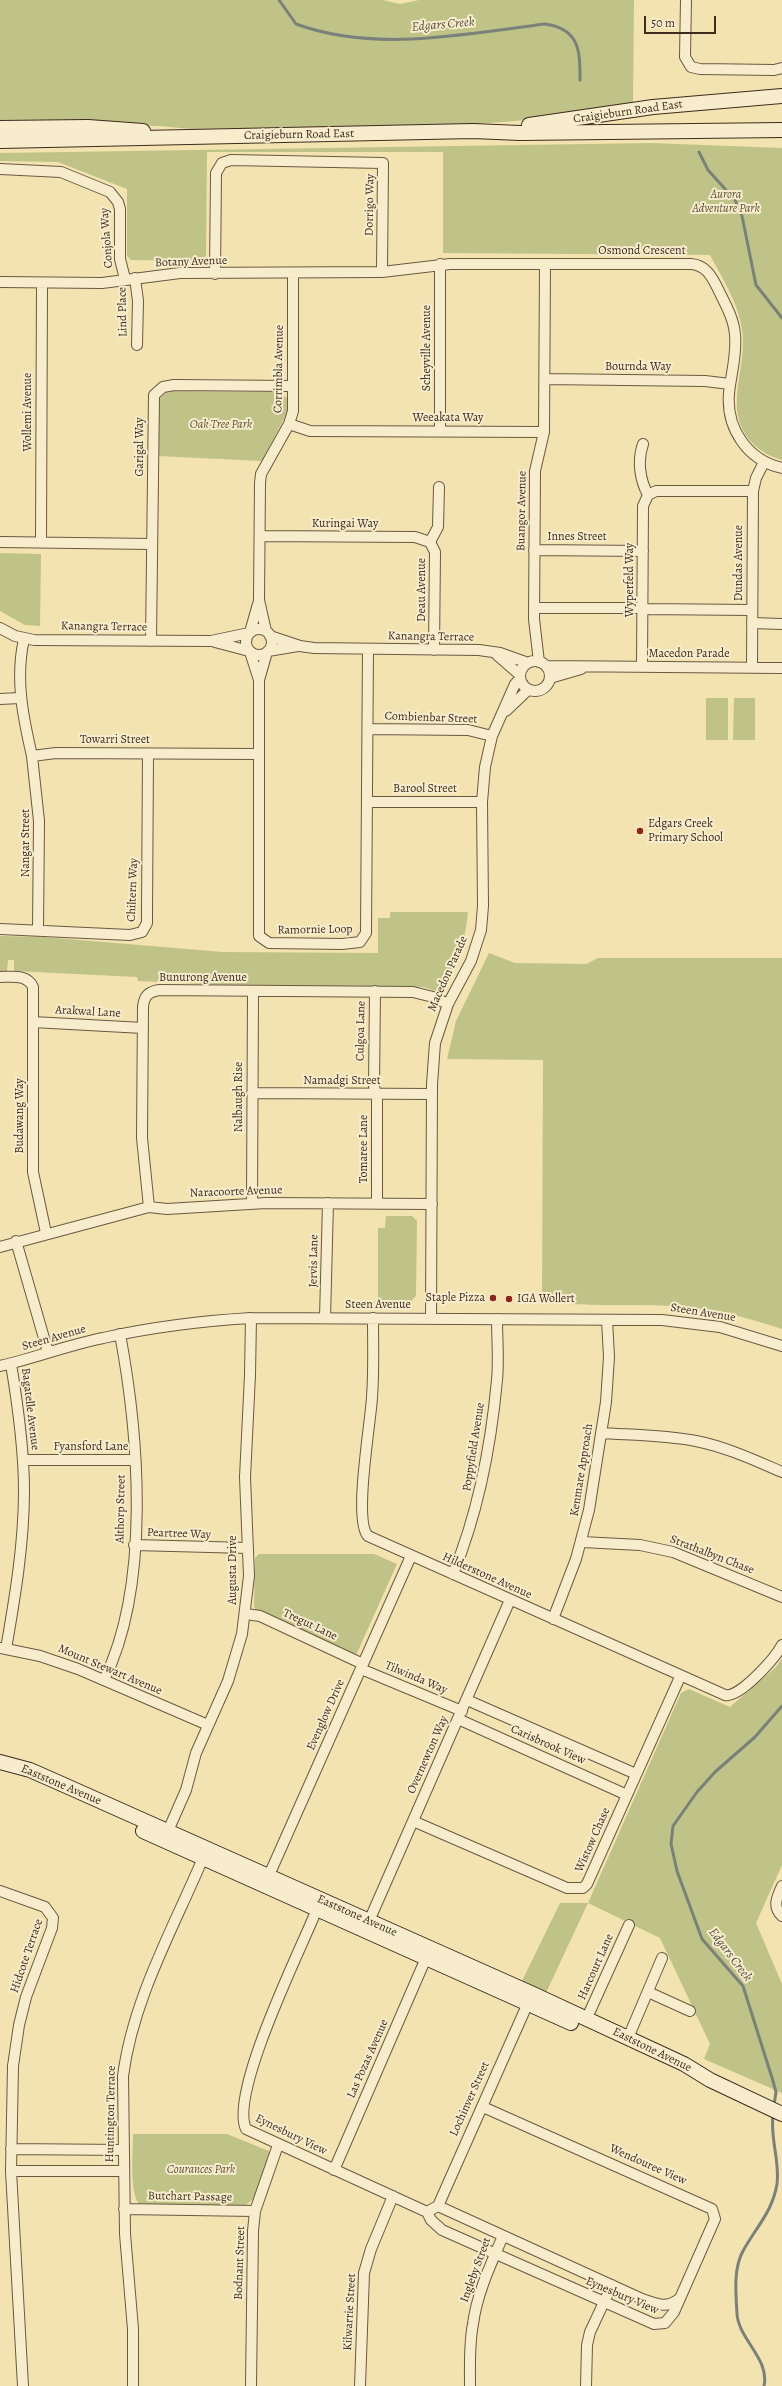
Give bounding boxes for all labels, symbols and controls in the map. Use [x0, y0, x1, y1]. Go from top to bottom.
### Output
scale bar [646, 8, 718, 34]
water label: Edgars Creek [411, 14, 475, 36]
text: 50 m [651, 15, 675, 31]
street label: Craigieburn Road East [572, 97, 684, 127]
street label: Craigieburn Road East [244, 127, 354, 143]
street label: Dorrigo Way [362, 174, 378, 236]
park label: Aurora Adventure Park [692, 188, 760, 216]
street label: Conjola Way [98, 207, 116, 269]
street label: Osmond Crescent [598, 244, 686, 258]
street label: Botany Avenue [155, 254, 227, 270]
street label: Lind Place [115, 287, 131, 337]
street label: Scheyville Avenue [420, 305, 434, 391]
street label: Corrimbla Avenue [271, 325, 287, 413]
street label: Bournda Way [605, 360, 671, 374]
street label: Wollemi Avenue [21, 373, 35, 451]
street label: Weeakata Way [413, 411, 483, 425]
street label: Garigal Way [133, 417, 147, 477]
park label: Oak Tree Park [190, 418, 252, 432]
street label: Buangor Avenue [514, 471, 530, 551]
street label: Kuringai Way [312, 517, 378, 531]
street label: Dundas Avenue [732, 525, 746, 601]
street label: Innes Street [547, 530, 607, 544]
street label: Wyperfeld Way [623, 543, 637, 617]
street label: Deau Avenue [415, 558, 429, 622]
street label: Kanangra Terrace [61, 619, 147, 635]
street label: Kanangra Terrace [388, 629, 474, 645]
street label: Macedon Parade [648, 647, 730, 661]
street label: Combienbar Street [384, 709, 478, 727]
street label: Towarri Street [80, 733, 150, 747]
street label: Barool Street [393, 782, 457, 796]
street label: Nangar Street [19, 809, 33, 877]
place label: Edgars Creek Primary School [648, 817, 723, 845]
marker: Edgars Creek Primary School [635, 826, 645, 836]
street label: Chiltern Way [125, 858, 141, 922]
street label: Ramornie Loop [277, 922, 353, 938]
street label: Macedon Parade [425, 934, 471, 1014]
street label: Bunurong Avenue [159, 971, 247, 985]
street label: Culgoa Lane [353, 1001, 369, 1061]
street label: Arakwal Lane [55, 1003, 121, 1021]
street label: Nalbaugh Rise [232, 1062, 246, 1132]
street label: Namadgi Street [303, 1074, 381, 1088]
street label: Budawang Way [13, 1078, 27, 1154]
street label: Tomaree Lane [357, 1115, 371, 1183]
street label: Naracoorte Avenue [189, 1183, 283, 1201]
street label: Jervis Lane [306, 1234, 322, 1288]
place label: Staple Pizza [426, 1291, 485, 1305]
place label: IGA Wollert [517, 1292, 575, 1306]
marker: Staple Pizza [488, 1293, 498, 1303]
marker: IGA Wollert [504, 1294, 514, 1304]
street label: Steen Avenue [345, 1298, 411, 1312]
street label: Steen Avenue [669, 1301, 737, 1325]
street label: Steen Avenue [20, 1322, 88, 1354]
street label: Bagatelle Avenue [18, 1367, 42, 1451]
street label: Poppyfield Avenue [460, 1402, 488, 1492]
street label: Kenmare Approach [568, 1422, 596, 1518]
street label: Fyansford Lane [54, 1440, 128, 1454]
street label: Althorp Street [113, 1474, 129, 1544]
street label: Peartree Way [147, 1526, 211, 1542]
street label: Strathalbyn Chase [668, 1532, 756, 1578]
street label: Augusta Drive [226, 1535, 240, 1605]
street label: Hilderstone Avenue [440, 1550, 534, 1602]
street label: Tregut Lane [280, 1606, 340, 1644]
street label: Mount Stewart Avenue [56, 1642, 164, 1698]
street label: Tilwinda Way [383, 1658, 449, 1698]
street label: Evenglow Drive [304, 1677, 348, 1753]
street label: Overnewton Way [404, 1714, 452, 1796]
street label: Carisbrook View [508, 1722, 588, 1768]
street label: Eaststone Avenue [19, 1762, 103, 1808]
street label: Wistow Chase [572, 1805, 614, 1875]
street label: Eaststone Avenue [315, 1892, 399, 1940]
street label: Hidcote Terrace [8, 1917, 46, 1995]
water label: Edgars Creek [705, 1925, 755, 1985]
street label: Harcourt Lane [575, 1932, 617, 2002]
street label: Las Pozas Avenue [344, 2017, 392, 2101]
street label: Eaststone Avenue [610, 2025, 694, 2075]
street label: Lochinver Street [447, 2059, 493, 2139]
street label: Huntington Terrace [103, 2065, 119, 2163]
street label: Eynesbury View [253, 2111, 329, 2159]
street label: Wendouree View [607, 2142, 689, 2188]
park label: Courances Park [167, 2163, 235, 2177]
street label: Butchart Passage [148, 2189, 232, 2205]
street label: Bodnant Street [232, 2226, 248, 2300]
street label: Ingleby Street [458, 2235, 494, 2305]
street label: Kilwarrie Street [341, 2273, 359, 2351]
street label: Eynesbury View [583, 2274, 661, 2318]

